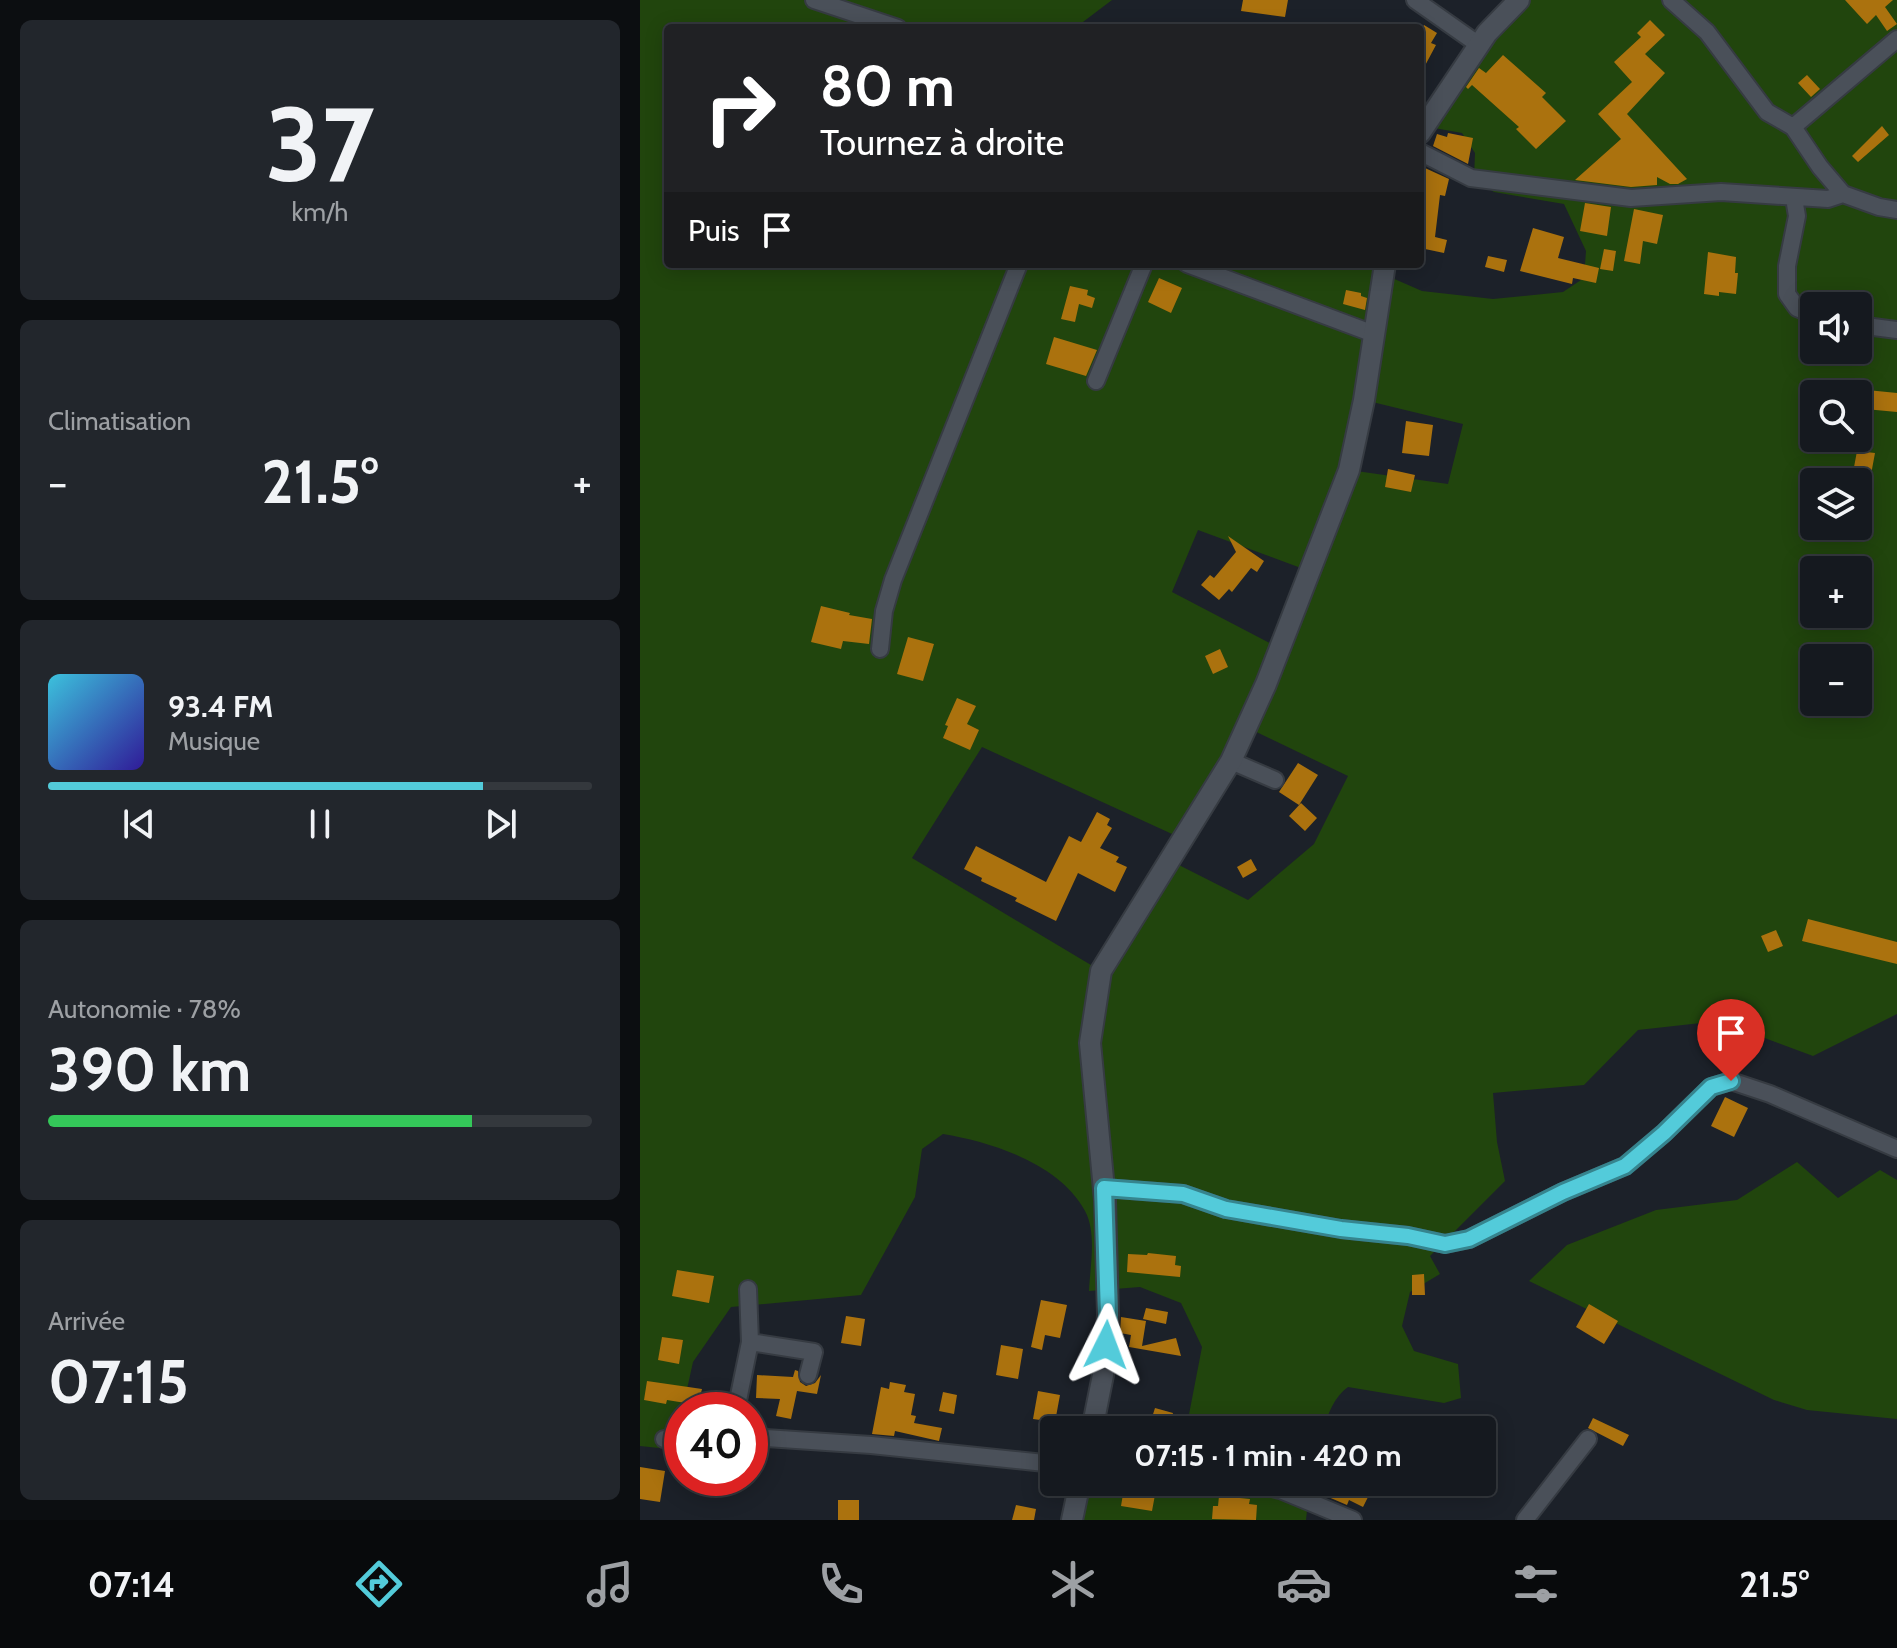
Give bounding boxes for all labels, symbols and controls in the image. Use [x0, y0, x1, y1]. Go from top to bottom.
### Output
text: 80 m [820, 52, 955, 120]
icon: right [688, 56, 792, 160]
text: 37 [265, 81, 375, 207]
text: Tournez à droite [820, 120, 1064, 164]
text: km/h [292, 196, 348, 228]
icon: arrive [755, 208, 799, 252]
text: Puis [688, 212, 739, 249]
map controls [1800, 292, 1872, 716]
button: sound [1800, 292, 1872, 364]
button: search [1800, 380, 1872, 452]
text: Climatisation [48, 405, 191, 437]
text: 21.5° [262, 445, 378, 518]
text: − [48, 456, 67, 509]
text: + [573, 456, 592, 509]
button: layers [1800, 468, 1872, 540]
button: + [1800, 556, 1872, 628]
button: − [1800, 644, 1872, 716]
text: 93.4 FM [168, 688, 273, 725]
text: Musique [168, 725, 260, 757]
icon: previous [117, 802, 161, 846]
icon: pause [298, 802, 342, 846]
icon: next [479, 802, 523, 846]
text: Autonomie · 78% [48, 993, 241, 1025]
pin [1697, 999, 1765, 1081]
icon: arrive [1709, 1011, 1753, 1055]
text: 390 km [48, 1033, 251, 1106]
position arrow [1064, 1303, 1148, 1387]
text: Arrivée [48, 1305, 125, 1337]
text: 07:15 [48, 1345, 189, 1418]
speed limit sign: 40 [664, 1392, 768, 1496]
text: 07:15 · 1 min · 420 m [1134, 1437, 1402, 1474]
icon: directions [351, 1556, 407, 1612]
icon: music [582, 1556, 638, 1612]
icon: phone [813, 1556, 869, 1612]
icon: climate [1045, 1556, 1101, 1612]
icon: car [1276, 1556, 1332, 1612]
icon: filters [1508, 1556, 1564, 1612]
text: 07:14 [88, 1562, 175, 1606]
text: 21.5° [1739, 1562, 1809, 1606]

